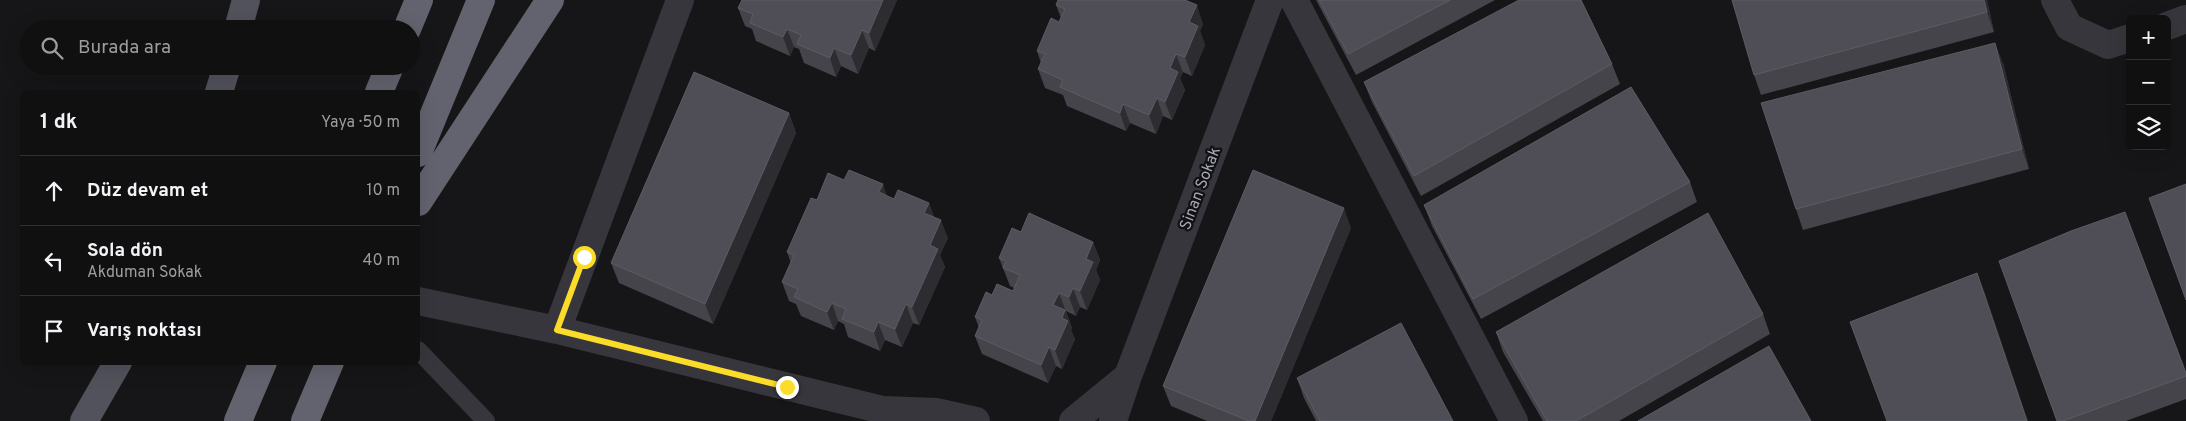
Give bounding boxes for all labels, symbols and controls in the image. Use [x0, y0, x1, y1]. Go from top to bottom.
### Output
map controls [2126, 15, 2171, 150]
button: + [2126, 15, 2171, 60]
search box [20, 20, 420, 75]
icon: search [38, 34, 66, 62]
text: Burada ara [78, 36, 171, 60]
button: − [2126, 60, 2171, 105]
button: layers [2126, 105, 2171, 150]
text: 1 dk [40, 109, 78, 136]
text: Yaya · 50 m [321, 113, 400, 133]
street label: Sinan Sokak [1176, 144, 1226, 233]
icon: ahead [40, 177, 68, 205]
text: Düz devam et [87, 179, 208, 203]
text: 10 m [366, 181, 400, 201]
text: Sola dön [87, 239, 163, 263]
route start [573, 246, 596, 269]
icon: left [40, 247, 68, 275]
text: 40 m [362, 251, 400, 271]
text: Akduman Sokak [87, 263, 202, 283]
icon: arrive [40, 317, 68, 345]
text: Varış noktası [87, 319, 202, 343]
route end [776, 376, 799, 399]

